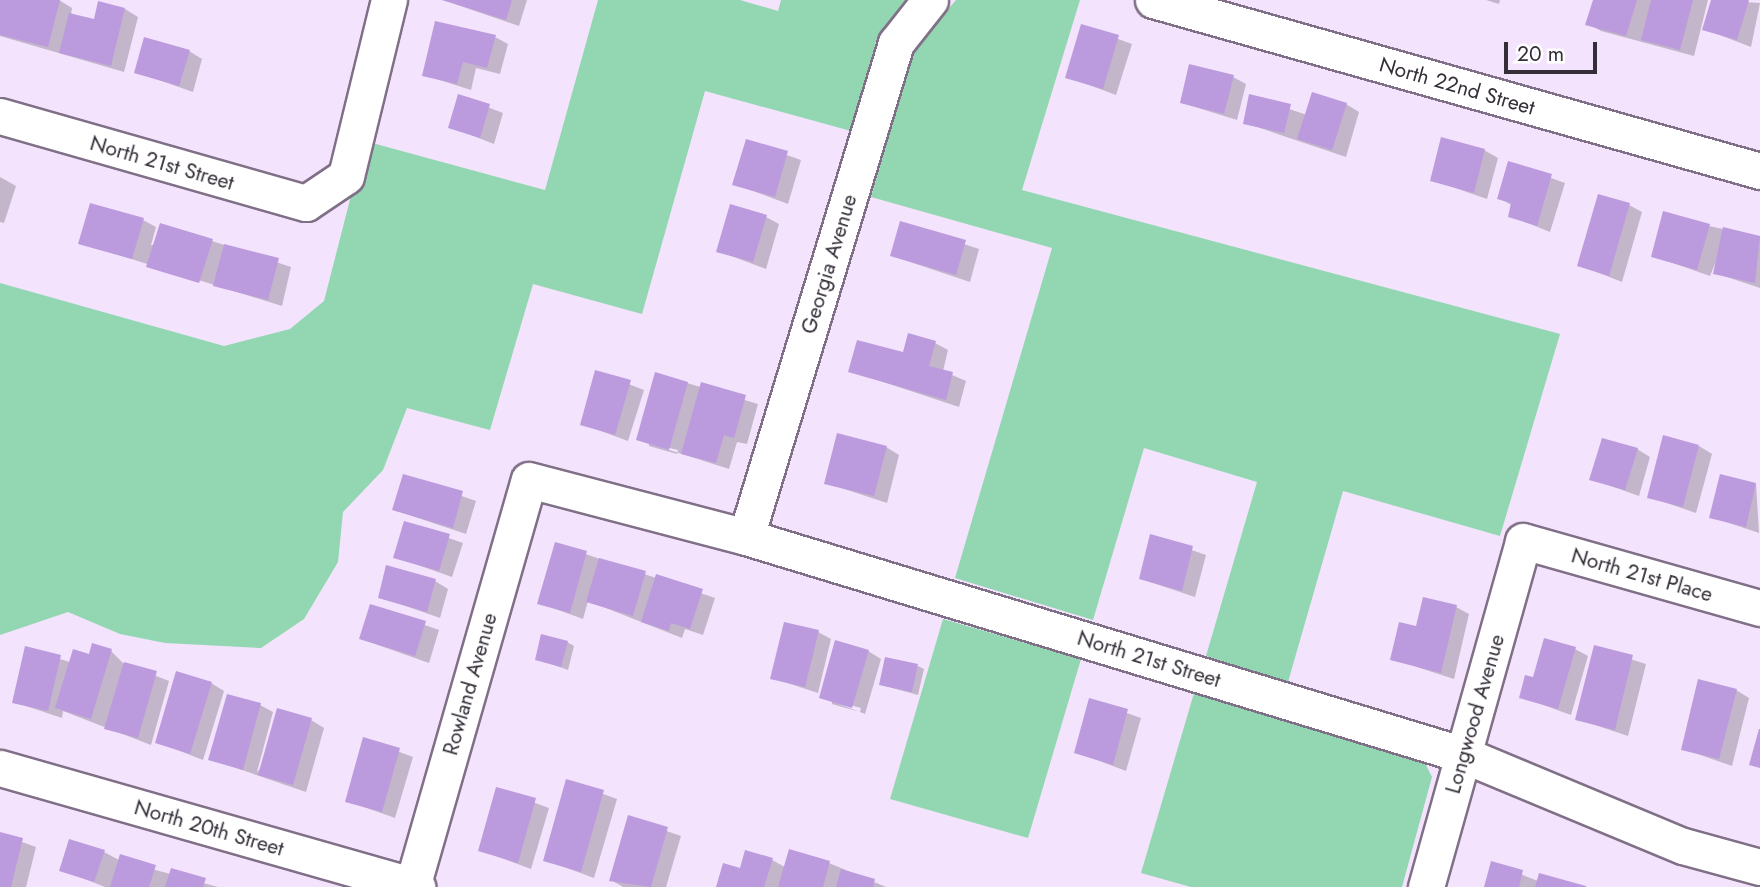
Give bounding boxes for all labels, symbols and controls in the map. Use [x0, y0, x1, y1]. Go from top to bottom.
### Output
scale bar [1508, 28, 1601, 72]
text: 20 m [1517, 39, 1564, 69]
street label: North 22nd Street [1376, 52, 1538, 120]
street label: North 21st Street [87, 130, 237, 196]
street label: Georgia Avenue [796, 191, 862, 337]
street label: North 21st Place [1568, 543, 1716, 607]
street label: Rowland Avenue [438, 610, 502, 758]
street label: North 21st Street [1074, 625, 1224, 693]
street label: Longwood Avenue [1440, 631, 1510, 797]
street label: North 20th Street [131, 795, 287, 861]

